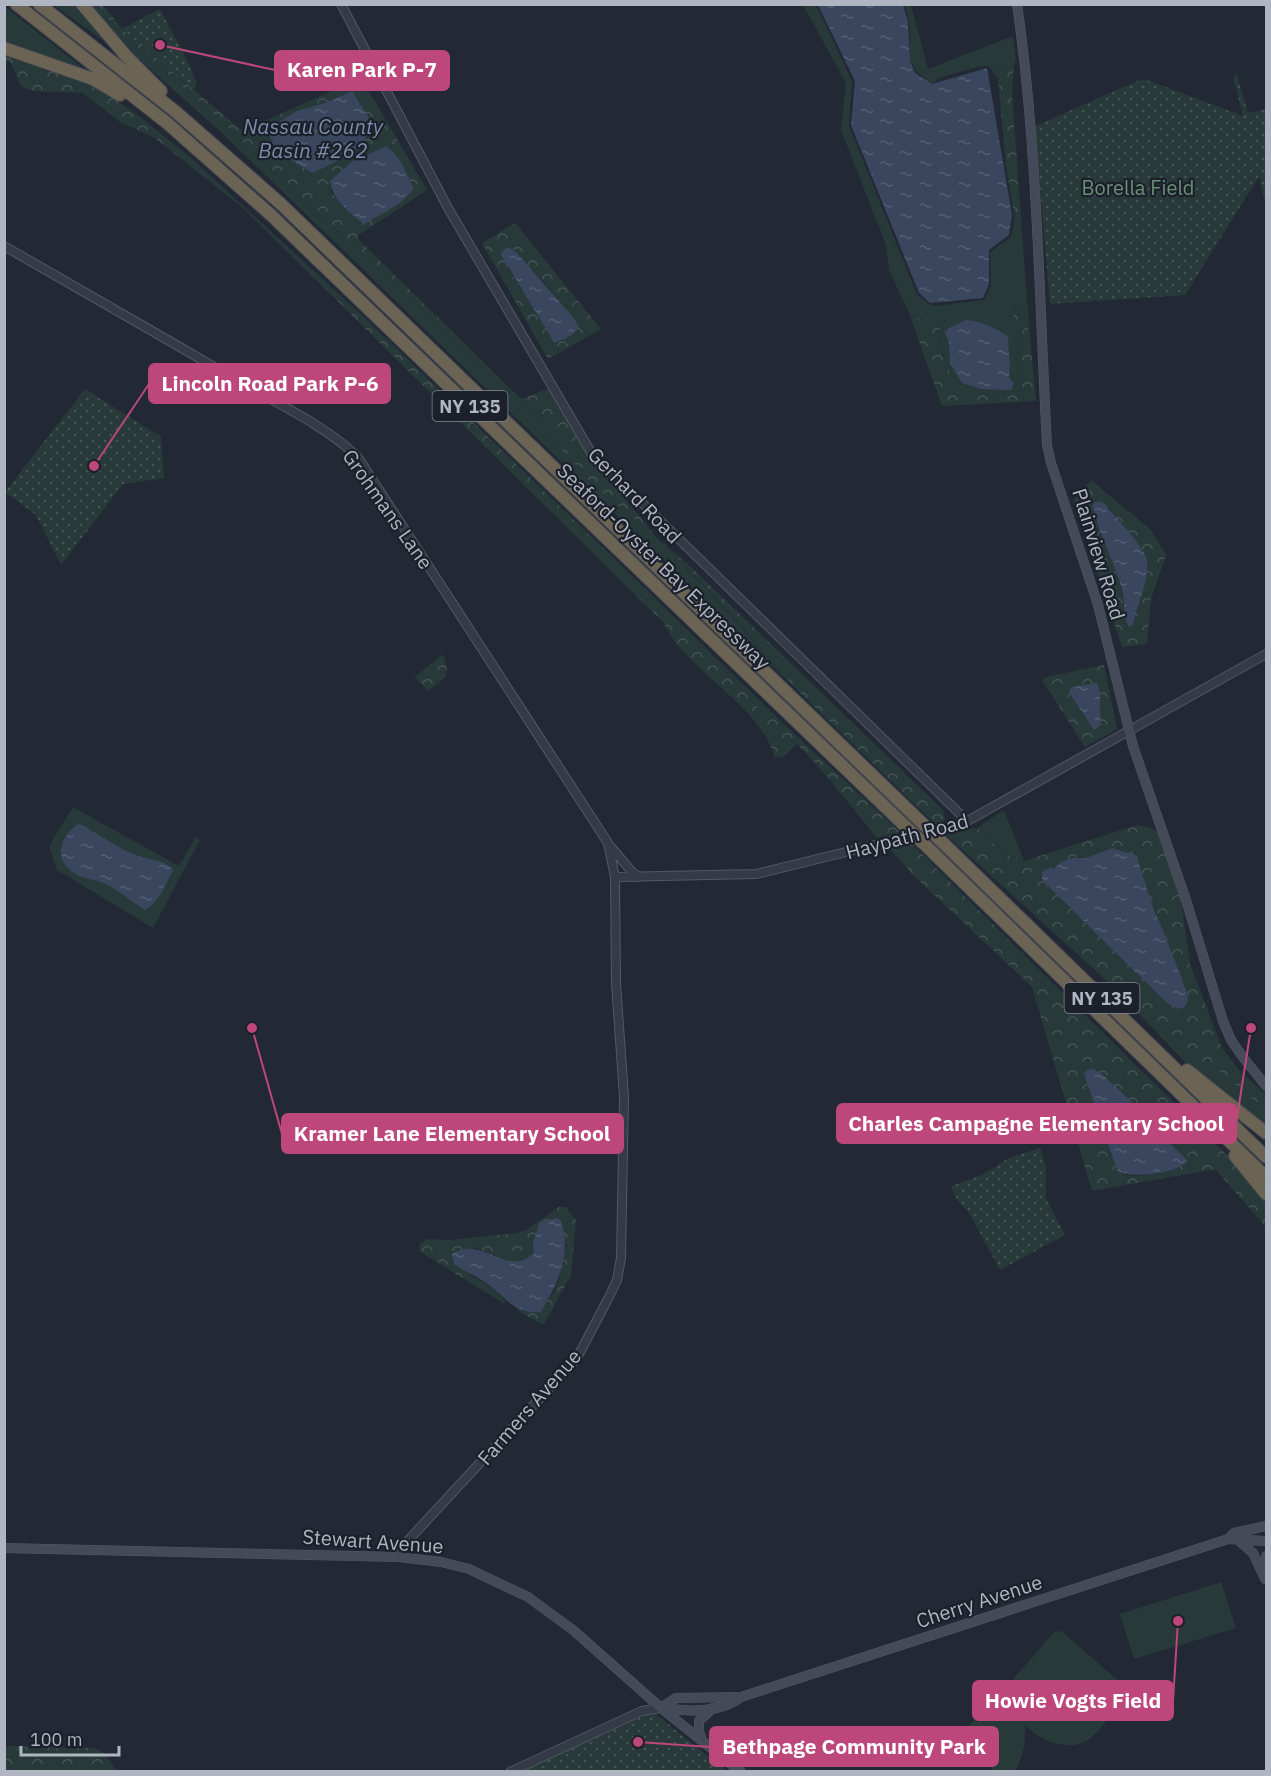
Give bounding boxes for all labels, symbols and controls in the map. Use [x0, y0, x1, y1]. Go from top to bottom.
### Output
callout: Karen Park P-7 [275, 51, 449, 90]
text: Karen Park P-7 [287, 55, 437, 83]
water label: Nassau County Basin #262 [243, 112, 384, 164]
park label: Borella Field [1082, 174, 1194, 201]
callout: Lincoln Road Park P-6 [149, 364, 390, 403]
text: Lincoln Road Park P-6 [161, 369, 379, 397]
road number: NY 135 [432, 391, 508, 421]
street label: Gerhard Road [582, 441, 688, 549]
street label: Grohmans Lane [337, 444, 439, 574]
street label: Seaford-Oyster Bay Expressway [552, 457, 776, 675]
street label: Plainview Road [1066, 485, 1132, 623]
street label: Haypath Road [843, 807, 971, 865]
road number: NY 135 [1064, 983, 1140, 1013]
callout: Charles Campagne Elementary School [837, 1104, 1236, 1143]
text: Charles Campagne Elementary School [848, 1109, 1224, 1137]
callout: Kramer Lane Elementary School [282, 1114, 623, 1153]
text: Kramer Lane Elementary School [294, 1119, 610, 1147]
street label: Farmers Avenue [471, 1343, 587, 1471]
street label: Stewart Avenue [302, 1523, 444, 1559]
street label: Cherry Avenue [912, 1568, 1046, 1634]
callout: Howie Vogts Field [973, 1681, 1173, 1720]
text: Howie Vogts Field [985, 1686, 1161, 1714]
scale bar [21, 1719, 118, 1757]
callout: Bethpage Community Park [710, 1727, 998, 1766]
text: 100 m [30, 1728, 82, 1751]
text: Bethpage Community Park [722, 1732, 987, 1760]

